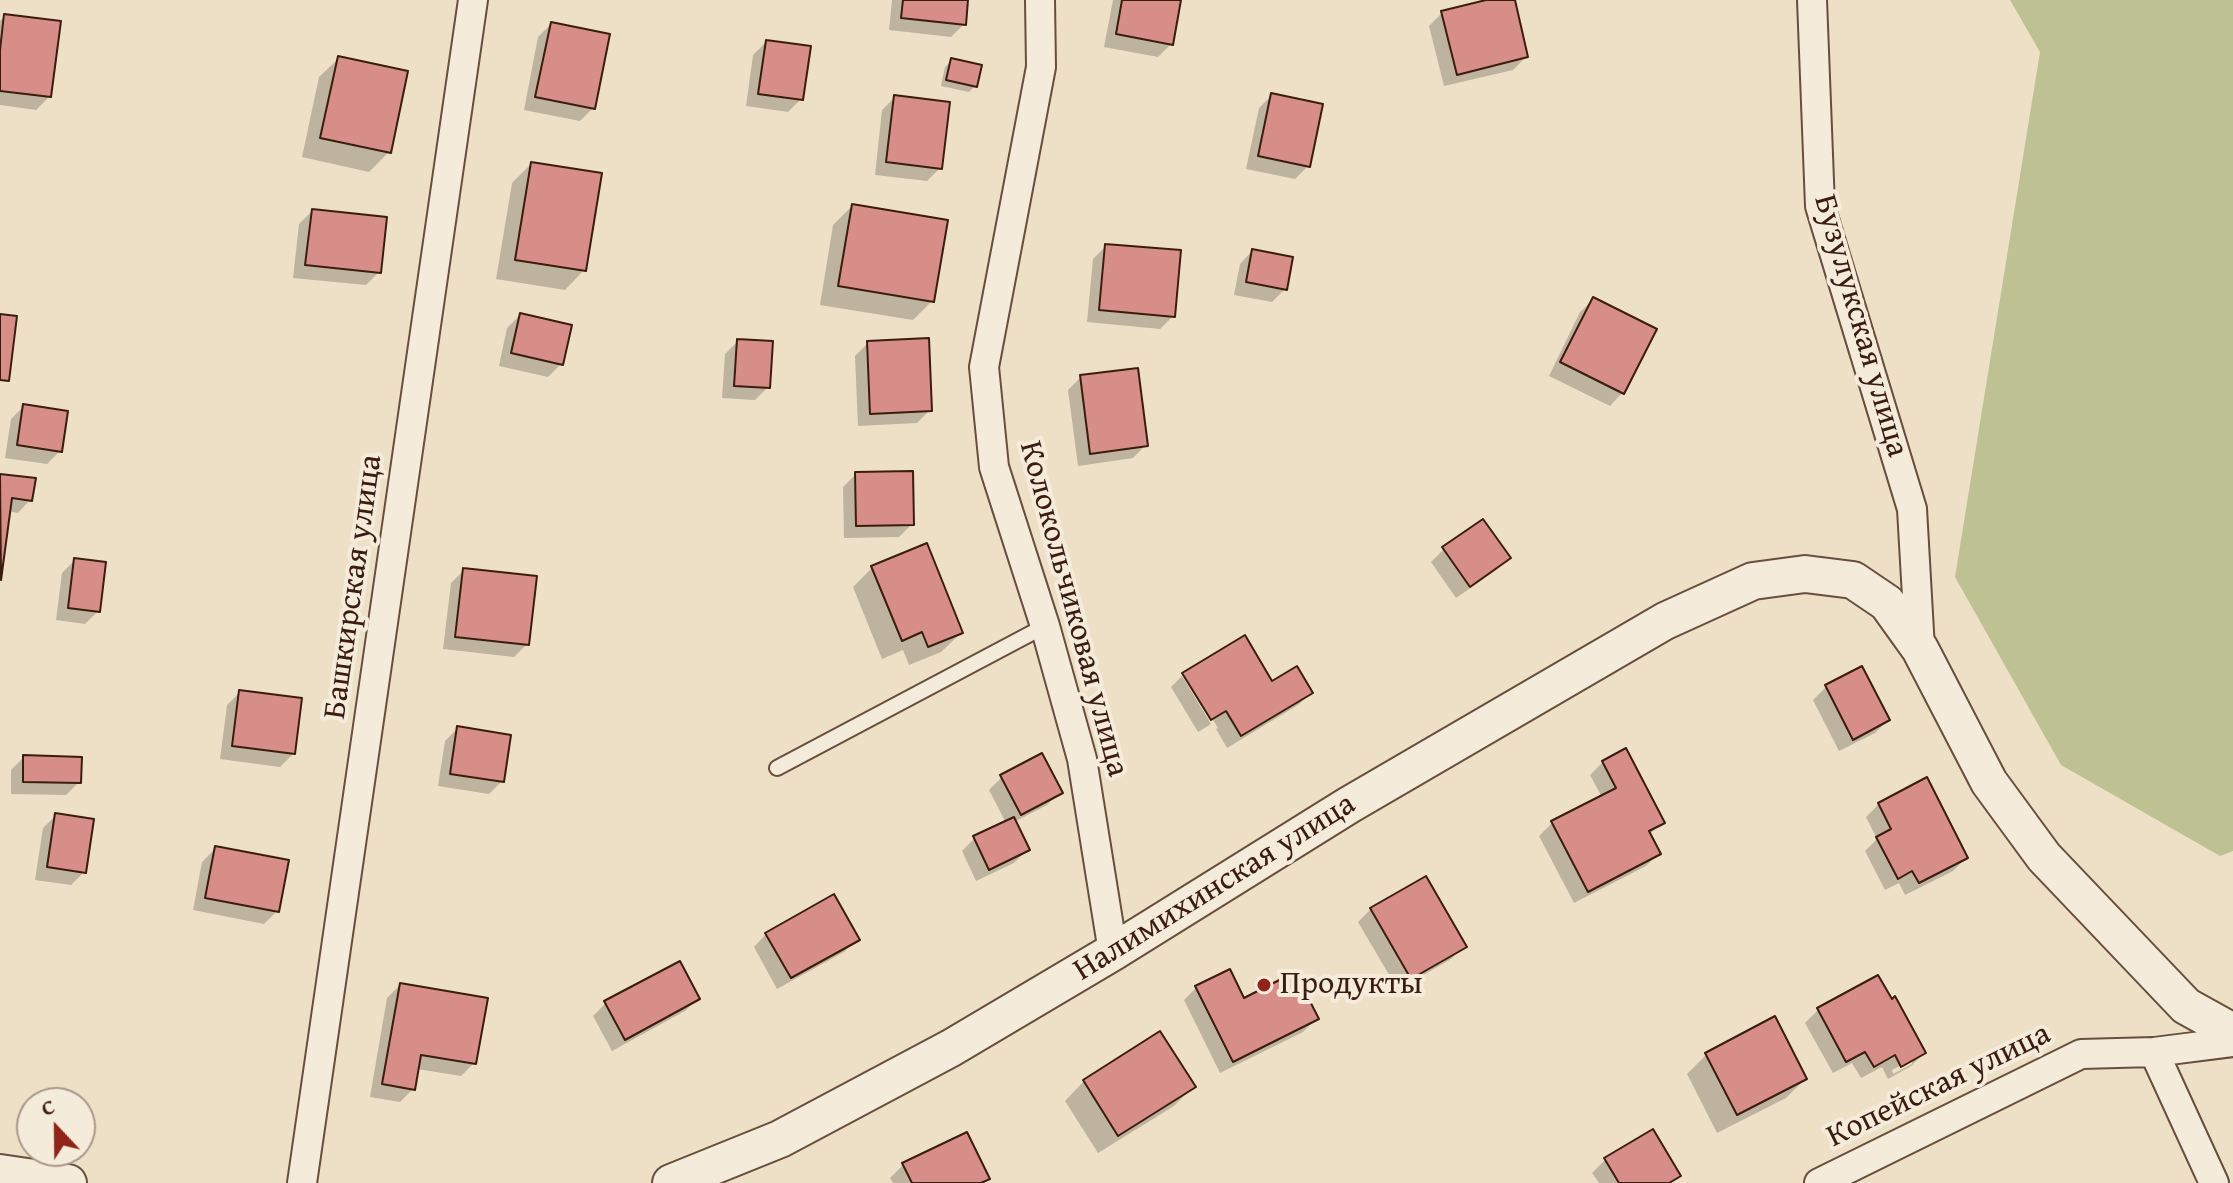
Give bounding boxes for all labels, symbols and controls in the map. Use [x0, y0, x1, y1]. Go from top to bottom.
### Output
street label: Бузулукская улица [1804, 190, 1916, 462]
street label: Колокольчиковая улица [1010, 437, 1136, 781]
street label: Башкирская улица [316, 452, 392, 722]
street label: Налимихинская улица [1067, 786, 1363, 990]
place label: Продукты [1280, 966, 1423, 1004]
marker: Продукты [1255, 976, 1273, 994]
street label: Копейская улица [1821, 1015, 2057, 1157]
north arrow [16, 1087, 96, 1167]
text: С [36, 1089, 60, 1124]

